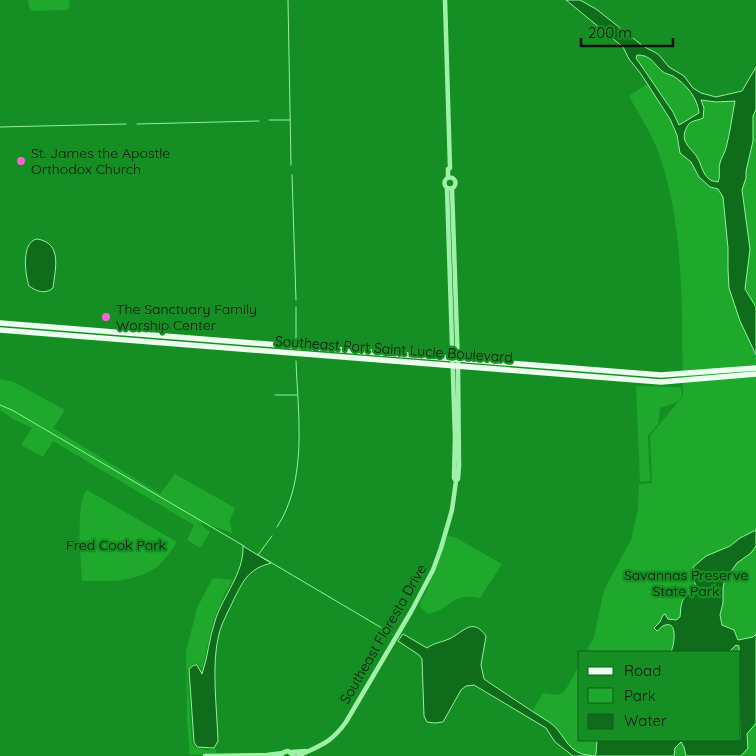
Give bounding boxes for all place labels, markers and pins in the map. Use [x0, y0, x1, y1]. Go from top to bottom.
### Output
place label: St. James the Apostle Orthodox Church [31, 144, 170, 178]
marker: St. James the Apostle Orthodox Church [15, 155, 27, 167]
place label: The Sanctuary Family Worship Center [116, 300, 257, 334]
marker: The Sanctuary Family Worship Center [100, 311, 112, 323]

